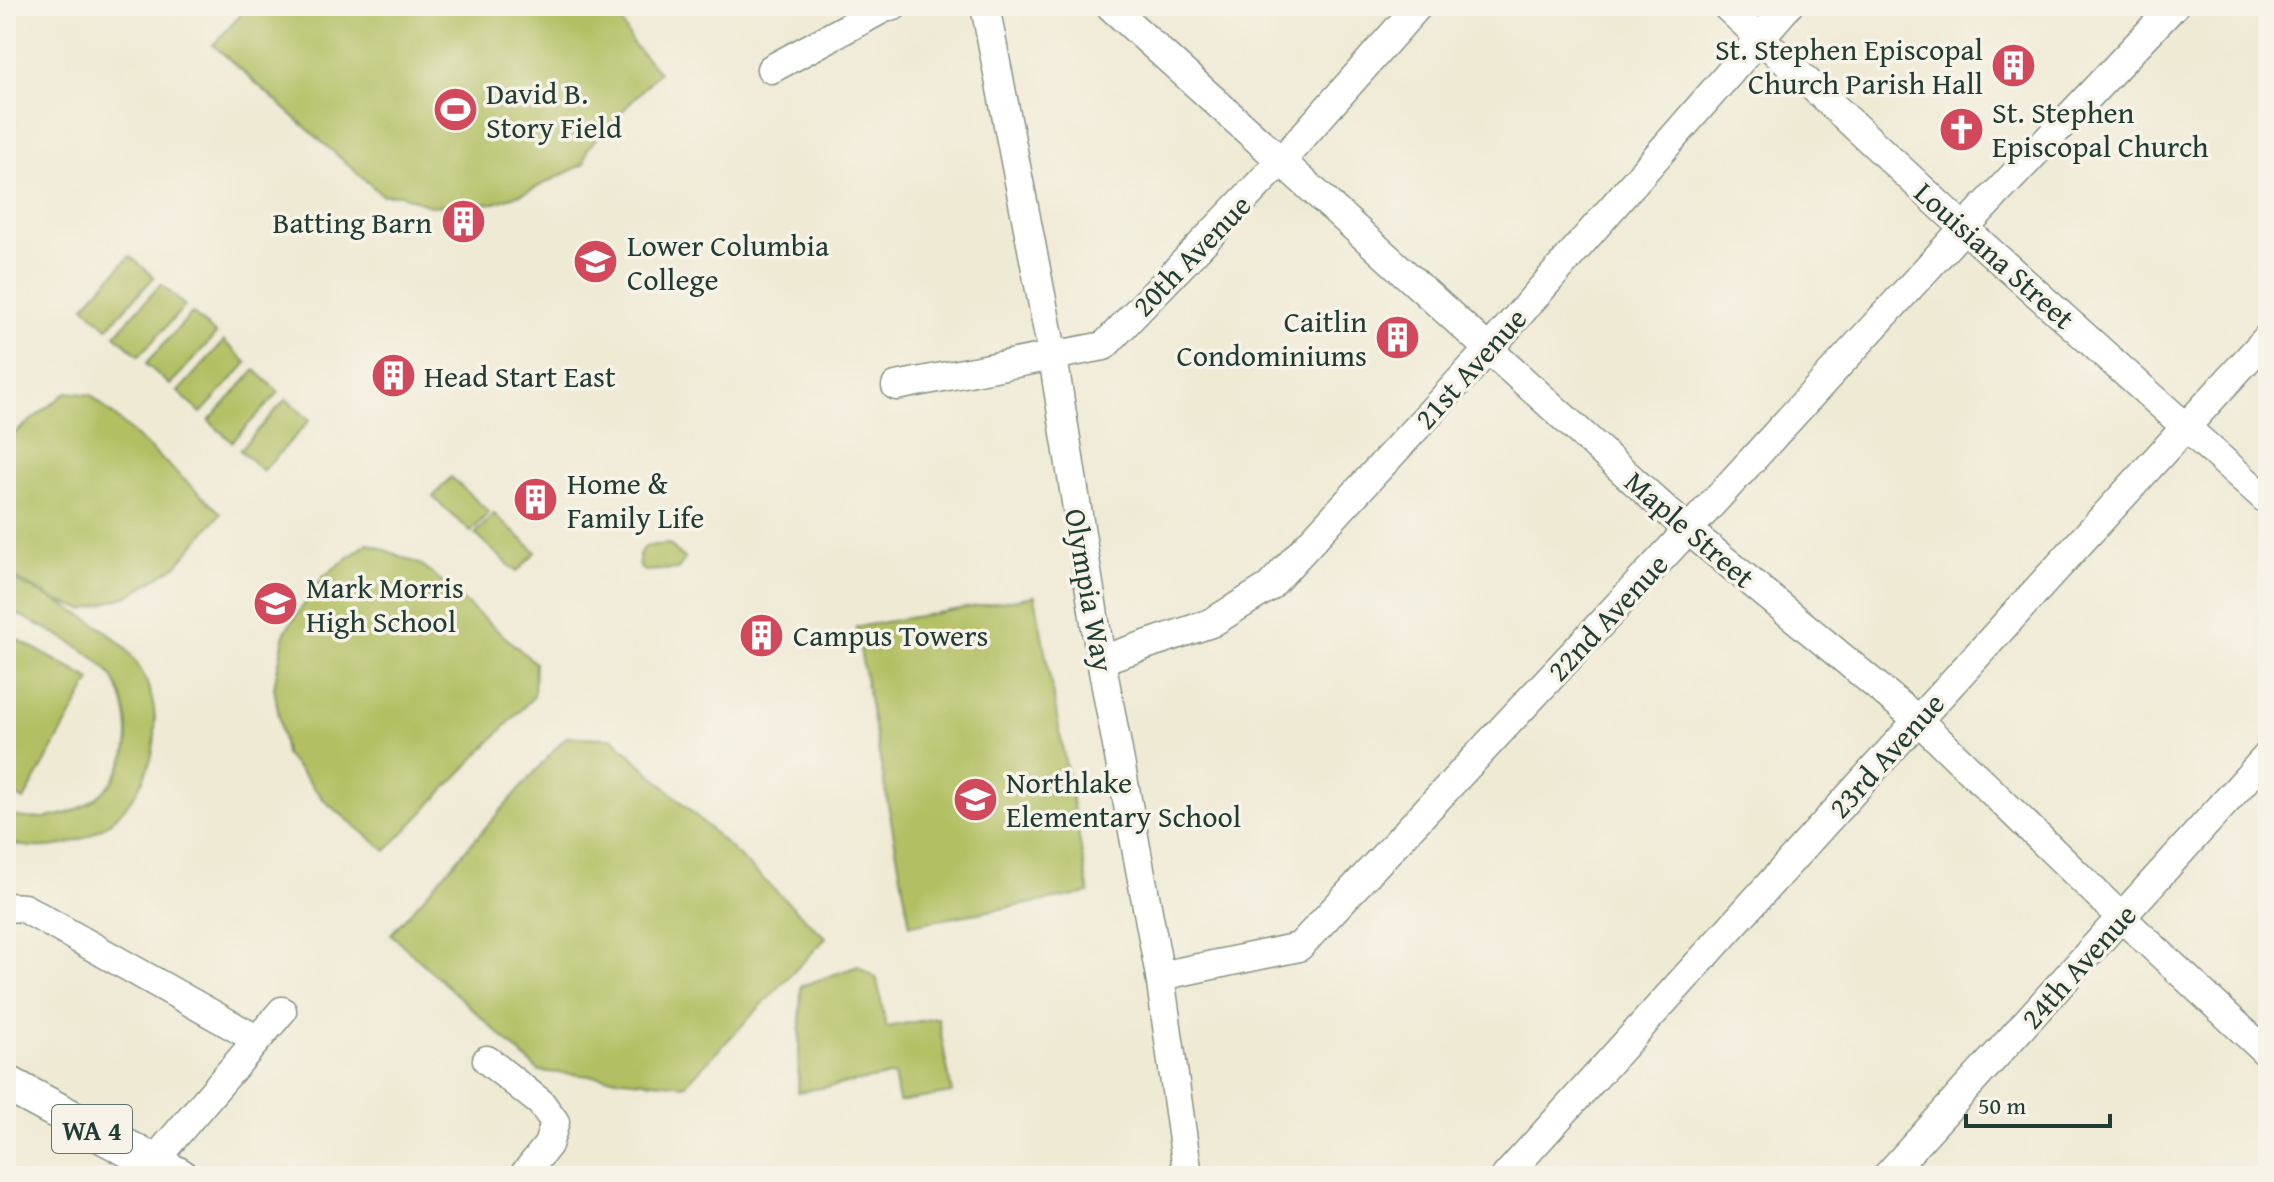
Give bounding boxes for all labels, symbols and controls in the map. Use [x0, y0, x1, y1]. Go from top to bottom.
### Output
place label: St. Stephen Episcopal Church Parish Hall [1715, 27, 1983, 105]
building icon: St. Stephen Episcopal Church Parish Hall [1990, 42, 2038, 90]
place label: David B. Story Field [486, 71, 622, 149]
sports icon: David B. Story Field [431, 86, 479, 134]
place label: St. Stephen Episcopal Church [1992, 90, 2209, 168]
church icon: St. Stephen Episcopal Church [1937, 105, 1985, 153]
street label: Louisiana Street [1905, 171, 2085, 339]
street label: 20th Avenue [1121, 184, 1261, 326]
building icon: Batting Barn [439, 198, 487, 246]
place label: Batting Barn [272, 200, 432, 244]
place label: Lower Columbia College [627, 223, 829, 301]
school or university icon: Lower Columbia College [572, 238, 620, 286]
street label: 21st Avenue [1403, 297, 1537, 439]
place label: Caitlin Condominiums [1176, 299, 1367, 377]
building icon: Caitlin Condominiums [1374, 314, 1422, 362]
building icon: Head Start East [369, 352, 417, 400]
place label: Head Start East [424, 354, 616, 398]
street label: Maple Street [1615, 460, 1765, 598]
place label: Home & Family Life [567, 461, 704, 539]
building icon: Home & Family Life [512, 476, 560, 524]
street label: Olympia Way [1054, 505, 1126, 675]
street label: 22nd Avenue [1536, 543, 1678, 691]
place label: Mark Morris High School [306, 565, 464, 643]
school or university icon: Mark Morris High School [251, 580, 299, 628]
building icon: Campus Towers [738, 611, 786, 659]
place label: Campus Towers [793, 613, 988, 657]
street label: 23rd Avenue [1818, 682, 1954, 828]
place label: Northlake Elementary School [1006, 760, 1241, 838]
school or university icon: Northlake Elementary School [951, 775, 999, 823]
street label: 24th Avenue [2010, 894, 2146, 1038]
scale bar [1966, 1078, 2110, 1128]
text: 50 m [1978, 1088, 2026, 1123]
road number: WA 4 [52, 1105, 132, 1153]

